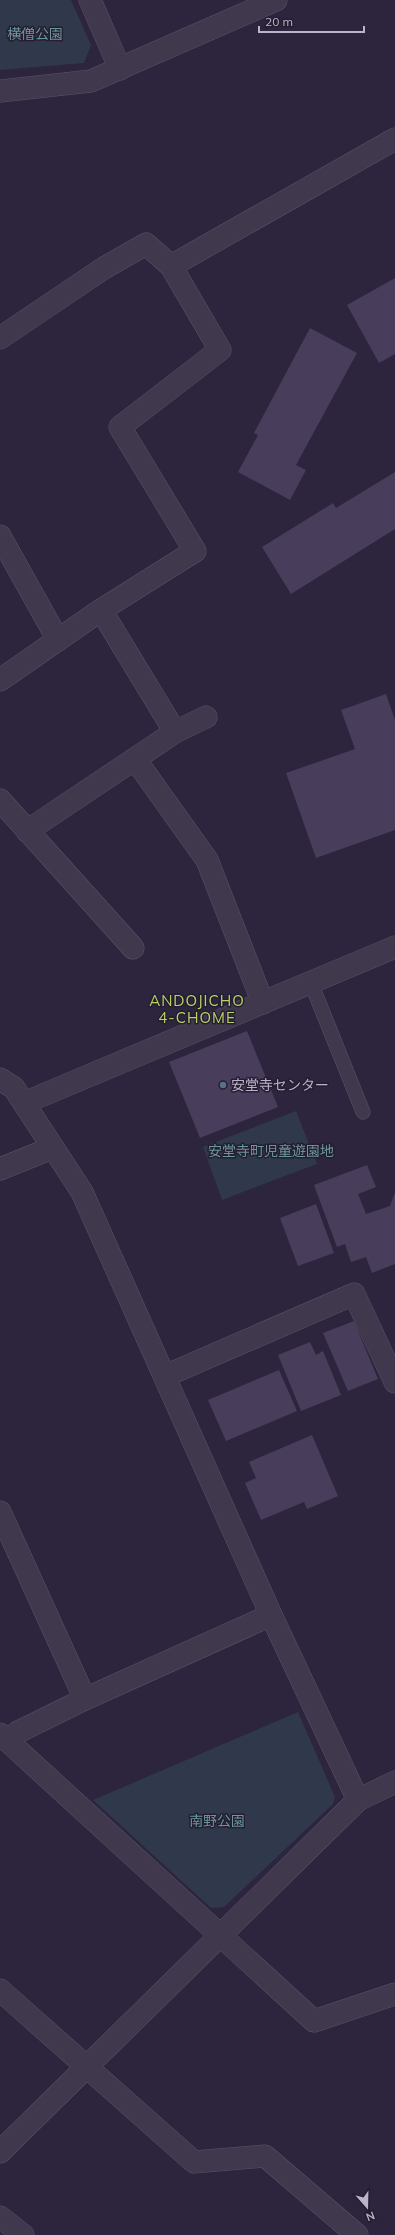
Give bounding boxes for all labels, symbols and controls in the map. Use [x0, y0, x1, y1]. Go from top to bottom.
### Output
scale bar [259, 8, 364, 34]
text: 20 m [265, 14, 293, 29]
park label: 横僧公園 [7, 25, 63, 43]
district label: ANDOJICHO 4-CHOME [149, 991, 245, 1027]
place label: 安堂寺センター [231, 1076, 329, 1094]
marker: 安堂寺センター [218, 1080, 228, 1090]
park label: 安堂寺町児童遊園地 [208, 1142, 334, 1160]
park label: 南野公園 [189, 1812, 245, 1830]
north arrow [347, 2187, 387, 2227]
text: N [364, 2208, 377, 2224]

